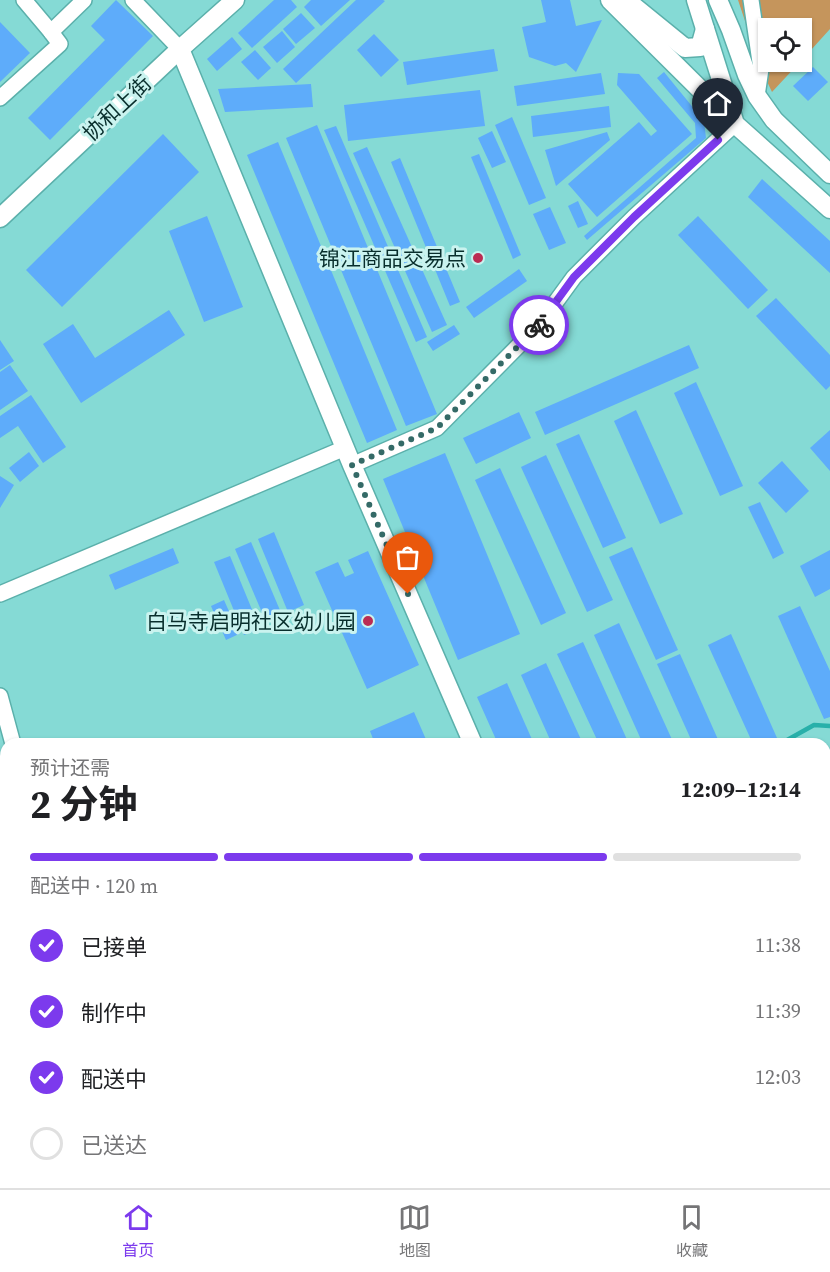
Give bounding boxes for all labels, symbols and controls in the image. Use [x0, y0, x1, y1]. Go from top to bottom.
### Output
map controls [758, 18, 812, 72]
button: locate [758, 18, 812, 72]
street label: 协和上街 [76, 69, 158, 147]
pin [692, 78, 743, 140]
icon: home [701, 87, 734, 120]
place label: 锦江商品交易点 [319, 244, 466, 273]
marker: 锦江商品交易点 [471, 251, 485, 265]
courier [509, 295, 569, 355]
icon: bike [523, 309, 556, 342]
pin [382, 532, 433, 594]
icon: bag [391, 541, 424, 574]
place label: 白马寺启明社区幼儿园 [146, 607, 356, 636]
marker: 白马寺启明社区幼儿园 [361, 614, 375, 628]
text: 预计还需 [30, 754, 110, 782]
text: 12:09–12:14 [681, 774, 801, 804]
text: 2 分钟 [30, 778, 137, 831]
text: 配送中 · 120 m [30, 872, 158, 900]
icon: check [30, 929, 63, 962]
text: 11:38 [755, 931, 801, 959]
text: 已接单 [81, 932, 147, 962]
icon: check [30, 995, 63, 1028]
text: 11:39 [755, 997, 801, 1025]
text: 制作中 [81, 998, 147, 1028]
icon: check [30, 1061, 63, 1094]
text: 12:03 [755, 1063, 801, 1091]
text: 配送中 [81, 1064, 147, 1094]
text: 已送达 [81, 1130, 147, 1160]
tab: 首页 [122, 1201, 155, 1261]
tab: 地图 [398, 1201, 431, 1261]
tab: 收藏 [675, 1201, 708, 1261]

